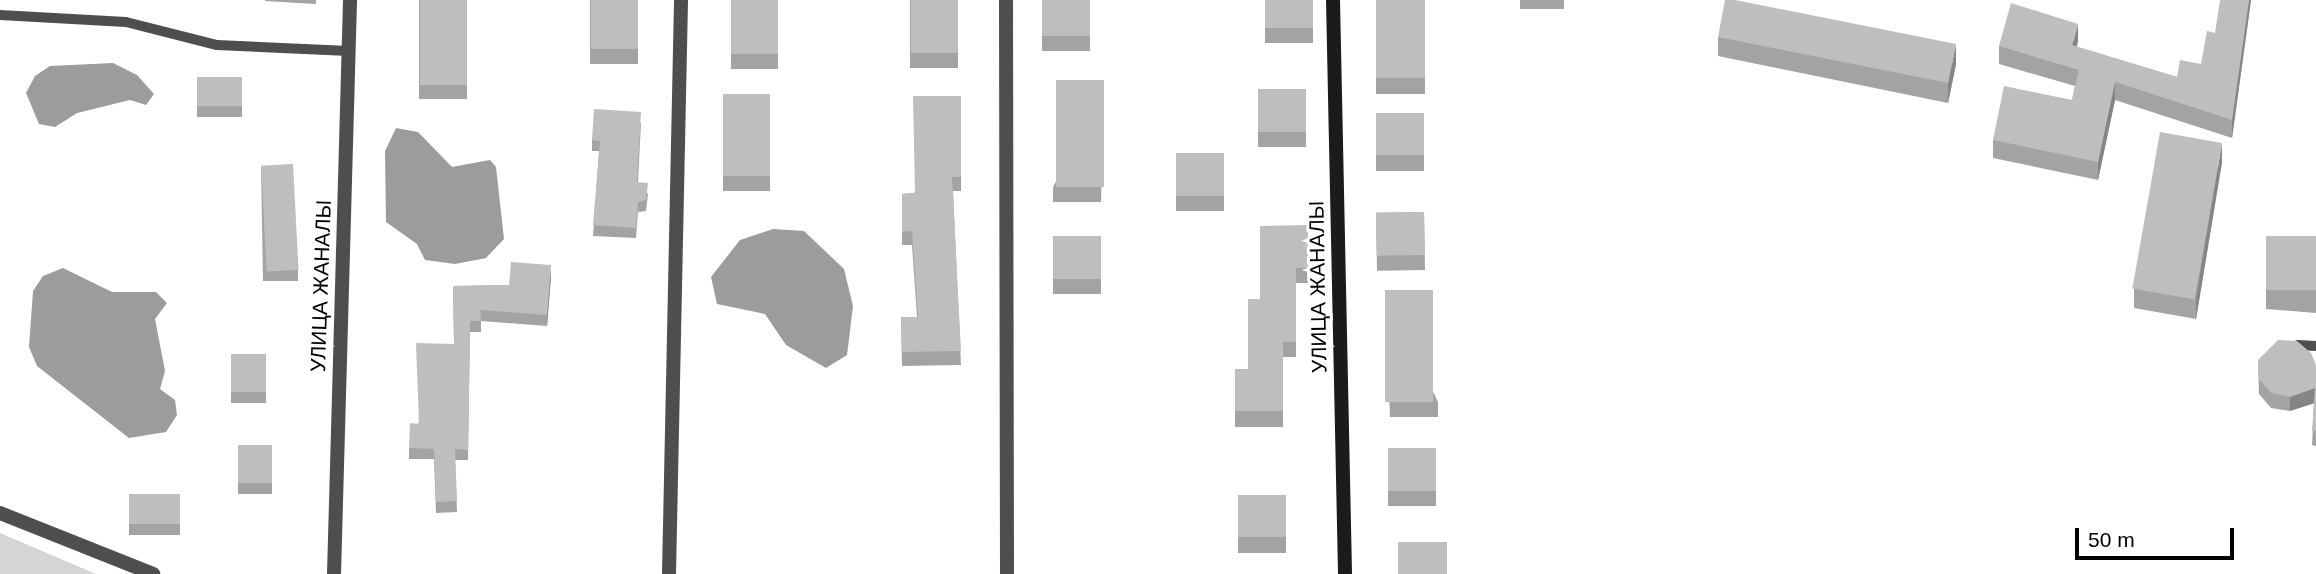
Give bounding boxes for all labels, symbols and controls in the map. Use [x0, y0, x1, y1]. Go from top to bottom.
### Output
street label: УЛИЦА ЖАНАЛЫ [305, 199, 337, 373]
street label: УЛИЦА ЖАНАЛЫ [1304, 201, 1332, 373]
scale bar [2078, 514, 2237, 558]
text: 50 m [2088, 528, 2135, 551]

